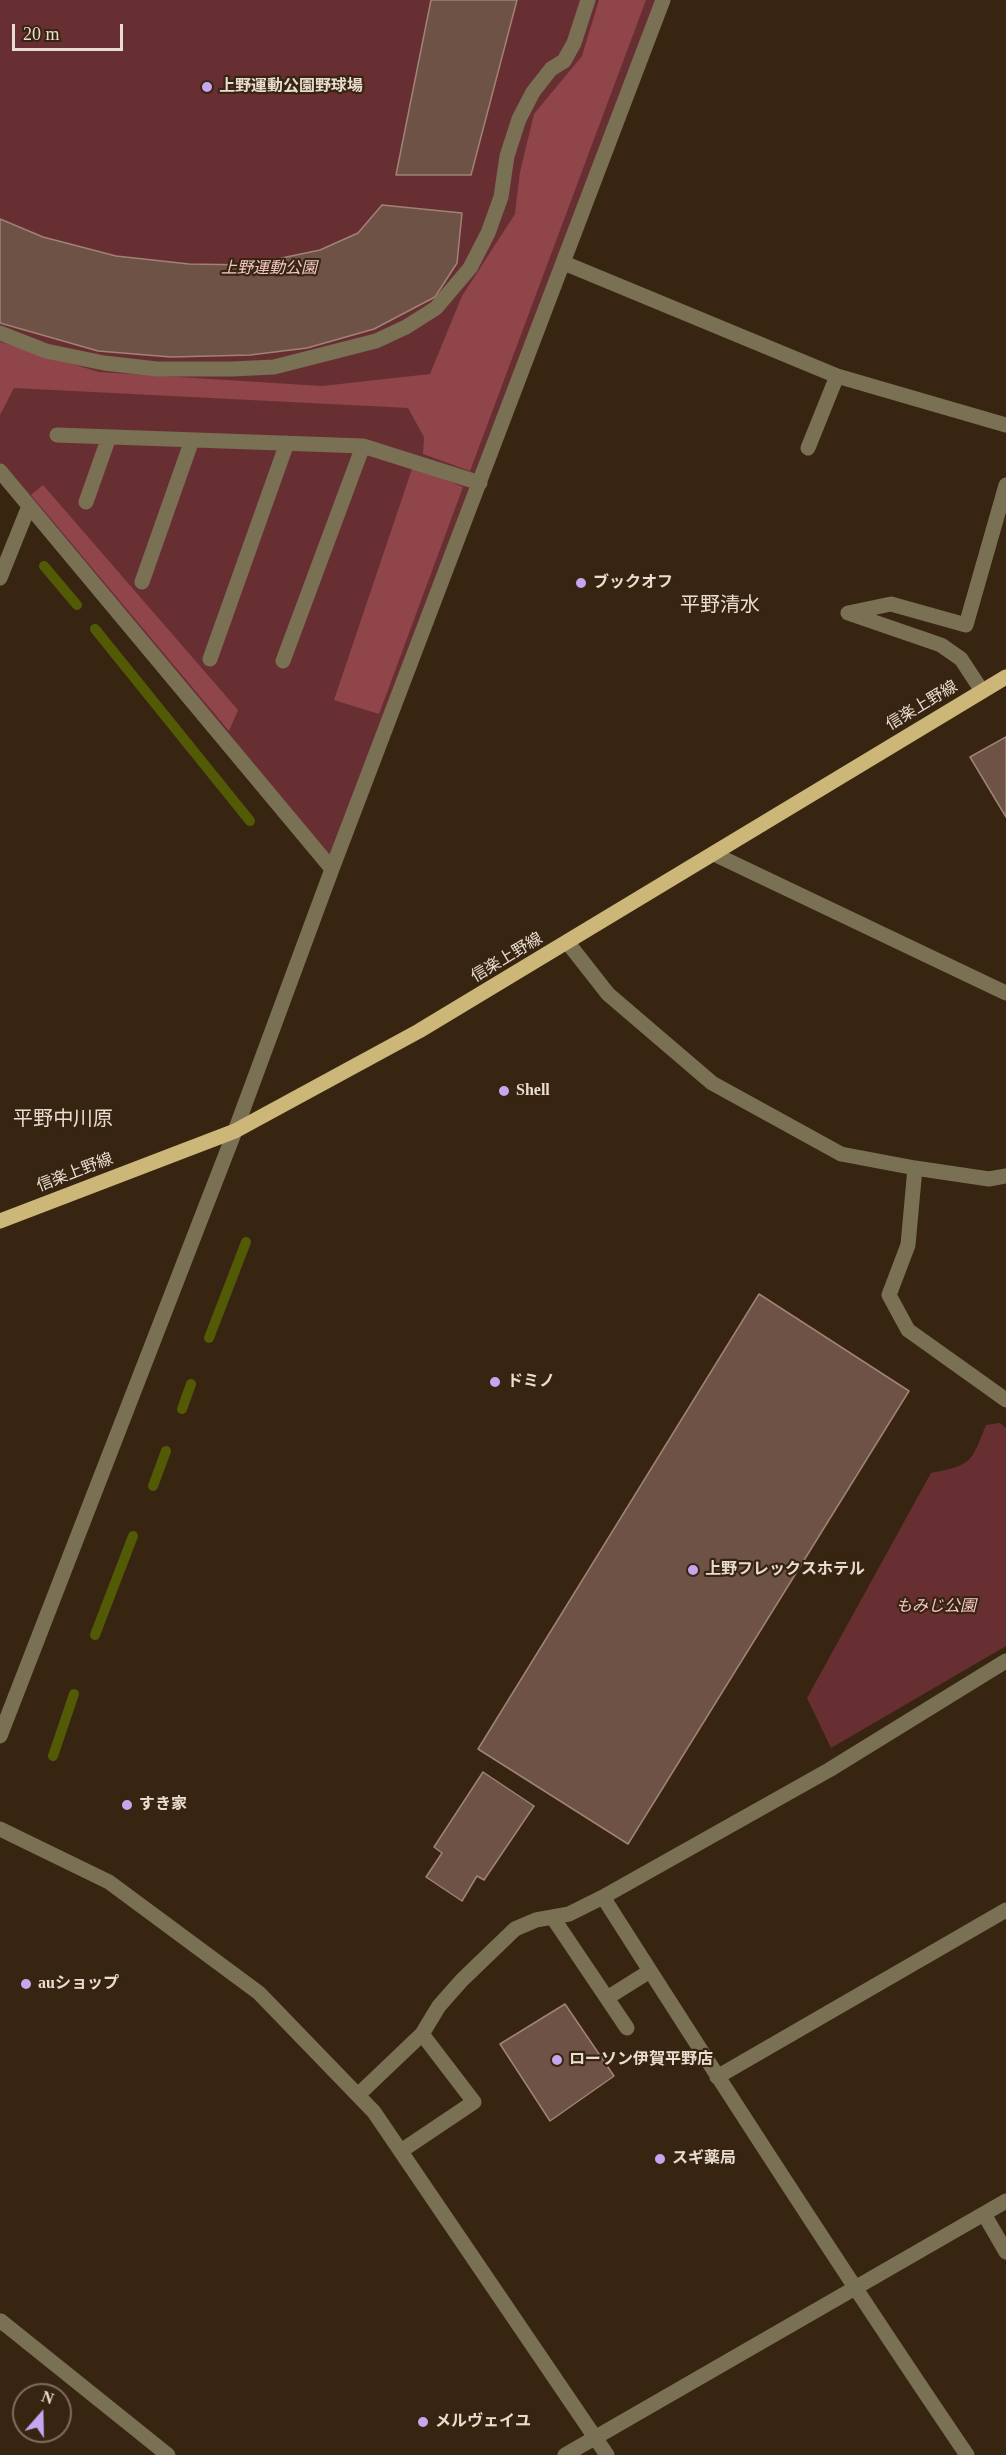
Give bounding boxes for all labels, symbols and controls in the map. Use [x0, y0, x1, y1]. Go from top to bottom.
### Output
scale bar [15, 12, 126, 50]
text: 20 m [23, 24, 60, 44]
place label: 上野運動公園野球場 [219, 77, 363, 97]
marker: 上野運動公園野球場 [200, 80, 214, 94]
park label: 上野運動公園 [221, 259, 317, 279]
place label: ブックオフ [593, 573, 673, 593]
marker: ブックオフ [574, 576, 588, 590]
district label: 平野清水 [680, 594, 760, 618]
street label: 信楽上野線 [883, 677, 961, 735]
street label: 信楽上野線 [468, 929, 546, 987]
place label: Shell [516, 1081, 550, 1101]
marker: Shell [497, 1084, 511, 1098]
district label: 平野中川原 [13, 1108, 113, 1132]
street label: 信楽上野線 [34, 1150, 116, 1196]
place label: ドミノ [507, 1372, 555, 1392]
marker: ドミノ [488, 1375, 502, 1389]
place label: 上野フレックスホテル [705, 1560, 865, 1580]
marker: 上野フレックスホテル [686, 1563, 700, 1577]
park label: もみじ公園 [896, 1597, 976, 1617]
place label: すき家 [139, 1795, 187, 1815]
marker: すき家 [120, 1798, 134, 1812]
place label: auショップ [38, 1974, 119, 1994]
marker: auショップ [19, 1977, 33, 1991]
place label: ローソン伊賀平野店 [569, 2050, 713, 2070]
marker: ローソン伊賀平野店 [550, 2053, 564, 2067]
place label: スギ薬局 [672, 2149, 736, 2169]
marker: スギ薬局 [653, 2152, 667, 2166]
north arrow [12, 2383, 72, 2443]
text: N [39, 2388, 56, 2407]
place label: メルヴェイユ [435, 2412, 531, 2432]
marker: メルヴェイユ [416, 2415, 430, 2429]

